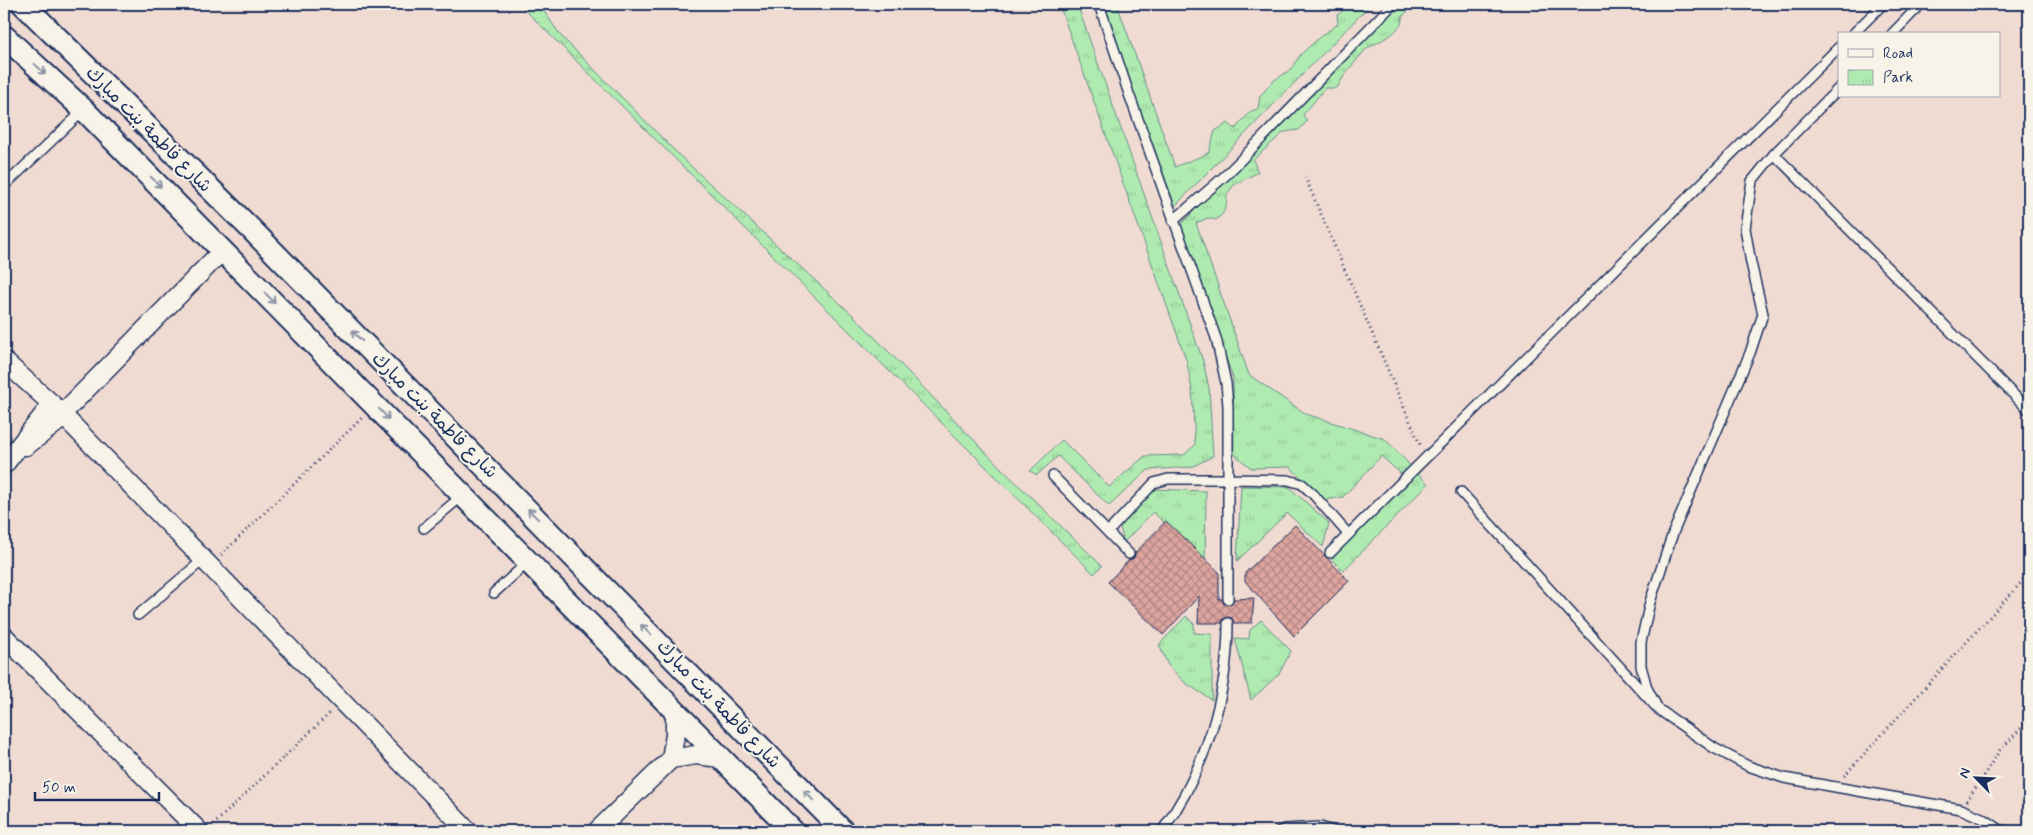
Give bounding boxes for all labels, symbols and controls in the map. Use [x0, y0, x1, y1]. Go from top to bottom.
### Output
legend [1838, 32, 2000, 98]
text: Road [1883, 44, 1913, 64]
street label: شارع فاطمة بنت مبارك [80, 61, 217, 198]
one-way arrow [33, 63, 46, 75]
text: Park [1883, 68, 1913, 88]
one-way arrow [150, 176, 162, 188]
one-way arrow [264, 292, 276, 304]
one-way arrow [351, 330, 363, 342]
street label: شارع فاطمة بنت مبارك [366, 347, 503, 484]
one-way arrow [377, 408, 390, 420]
one-way arrow [526, 508, 539, 520]
one-way arrow [640, 624, 652, 636]
street label: شارع فاطمة بنت مبارك [651, 636, 786, 774]
north arrow [1950, 752, 2000, 802]
text: N [1955, 765, 1975, 781]
scale bar [35, 770, 159, 802]
text: 50 m [42, 778, 76, 798]
one-way arrow [803, 790, 815, 803]

